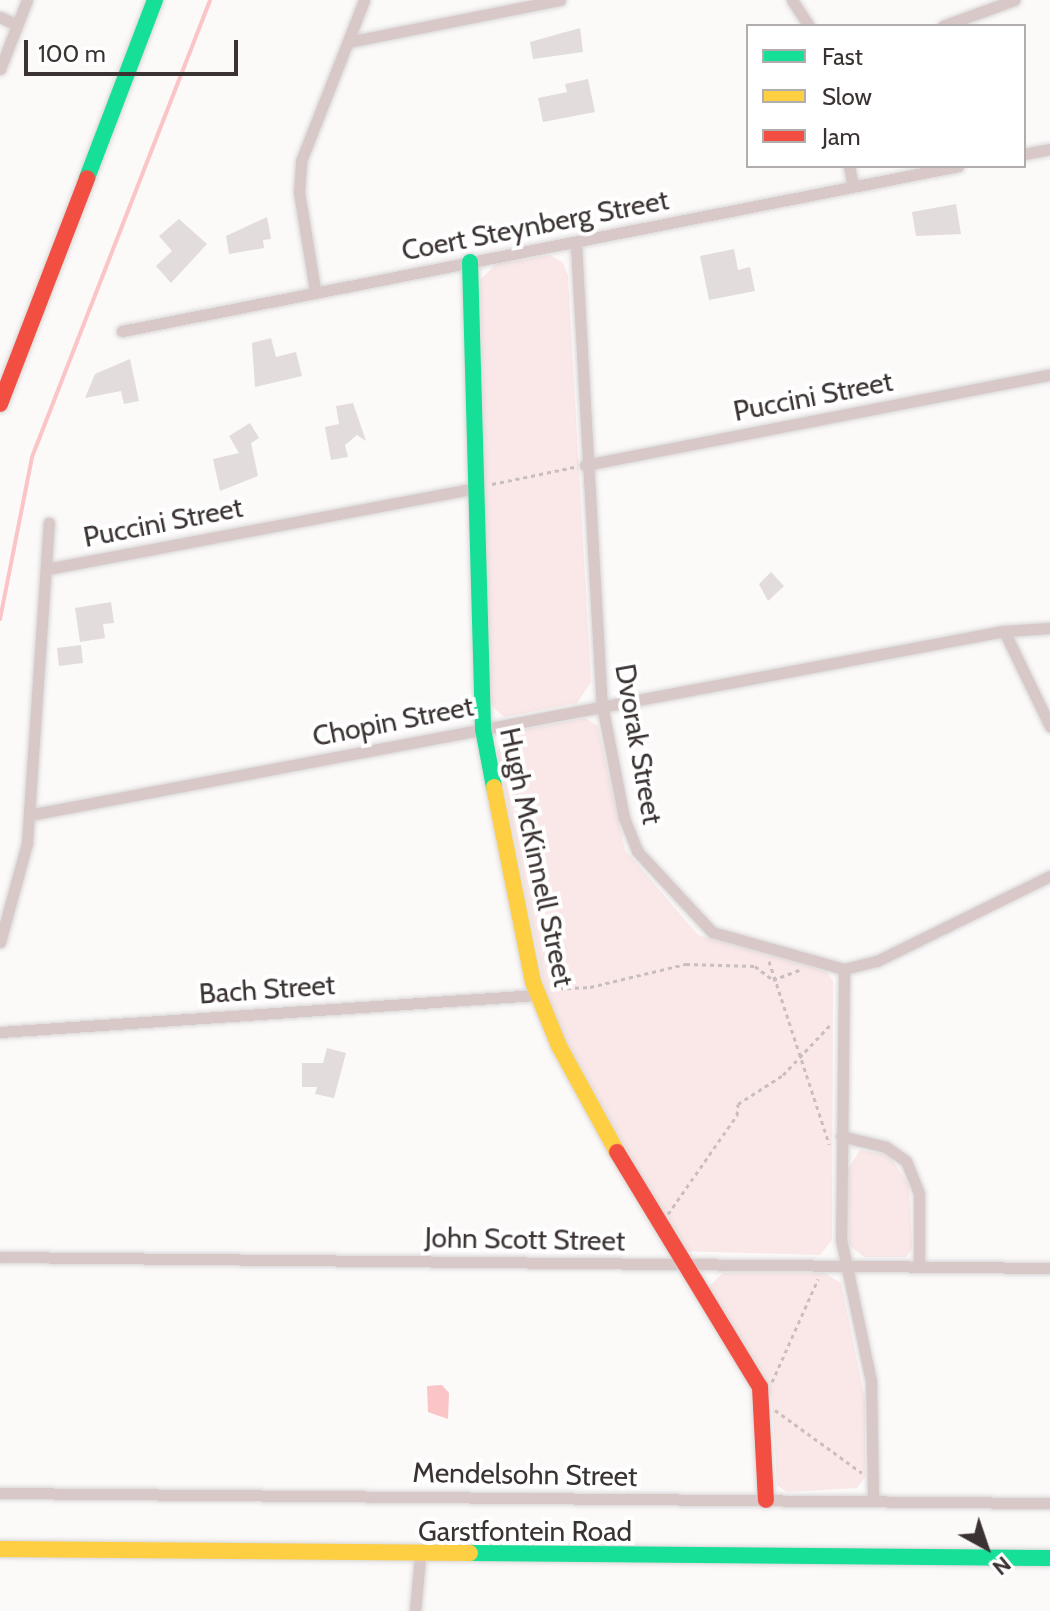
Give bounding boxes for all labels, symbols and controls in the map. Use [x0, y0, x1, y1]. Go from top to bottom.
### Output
scale bar [28, 24, 242, 74]
legend [746, 24, 1026, 168]
text: 100 m [38, 39, 106, 68]
text: Fast [822, 42, 863, 71]
text: Slow [822, 82, 872, 111]
text: Jam [822, 122, 860, 151]
street label: Coert Steynberg Street [399, 183, 671, 267]
street label: Puccini Street [731, 364, 895, 428]
street label: Puccini Street [81, 490, 245, 554]
street label: Dvorak Street [608, 661, 670, 827]
street label: Chopin Street [310, 689, 476, 753]
street label: Hugh McKinnell Street [493, 724, 581, 990]
street label: Bach Street [198, 967, 336, 1011]
street label: John Scott Street [424, 1220, 626, 1258]
street label: Mendelsohn Street [412, 1455, 638, 1493]
north arrow [946, 1507, 1026, 1587]
street label: Garstfontein Road [418, 1514, 632, 1548]
text: N [987, 1550, 1016, 1581]

